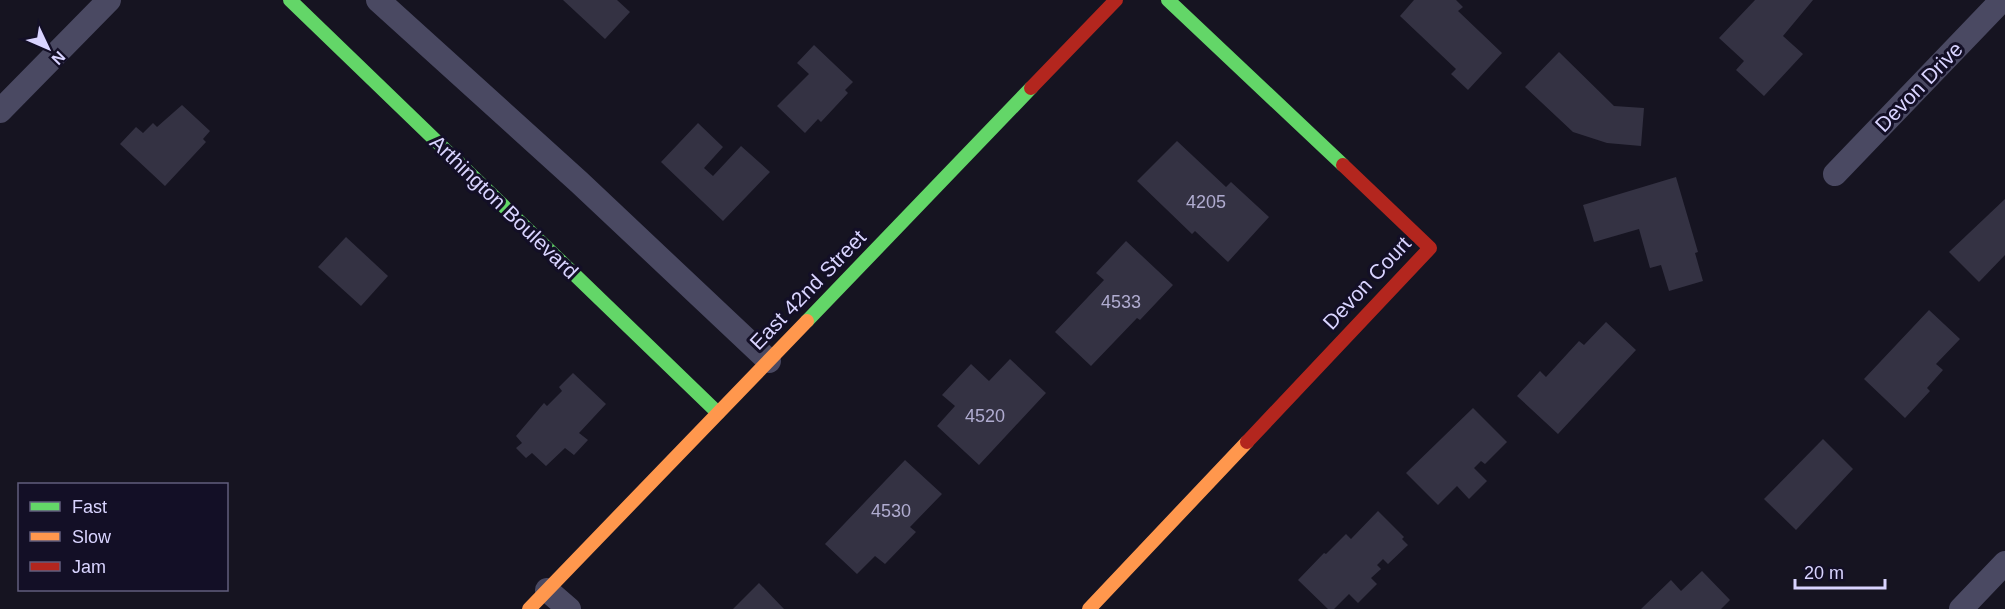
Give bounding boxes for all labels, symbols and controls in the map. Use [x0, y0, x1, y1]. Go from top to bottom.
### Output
north arrow [18, 18, 78, 78]
street label: Devon Drive [1870, 37, 1967, 136]
text: N [48, 48, 69, 68]
street label: Arthington Boulevard [426, 130, 583, 283]
house number: 4205 [1186, 192, 1226, 212]
street label: East 42nd Street [745, 225, 870, 354]
street label: Devon Court [1318, 232, 1415, 334]
house number: 4533 [1101, 292, 1141, 312]
house number: 4520 [965, 406, 1005, 426]
legend [18, 483, 228, 591]
text: Fast [72, 497, 107, 517]
house number: 4530 [871, 501, 911, 521]
text: Slow [72, 527, 112, 547]
scale bar [1795, 552, 1885, 590]
text: Jam [72, 557, 106, 577]
text: 20 m [1804, 563, 1844, 583]

